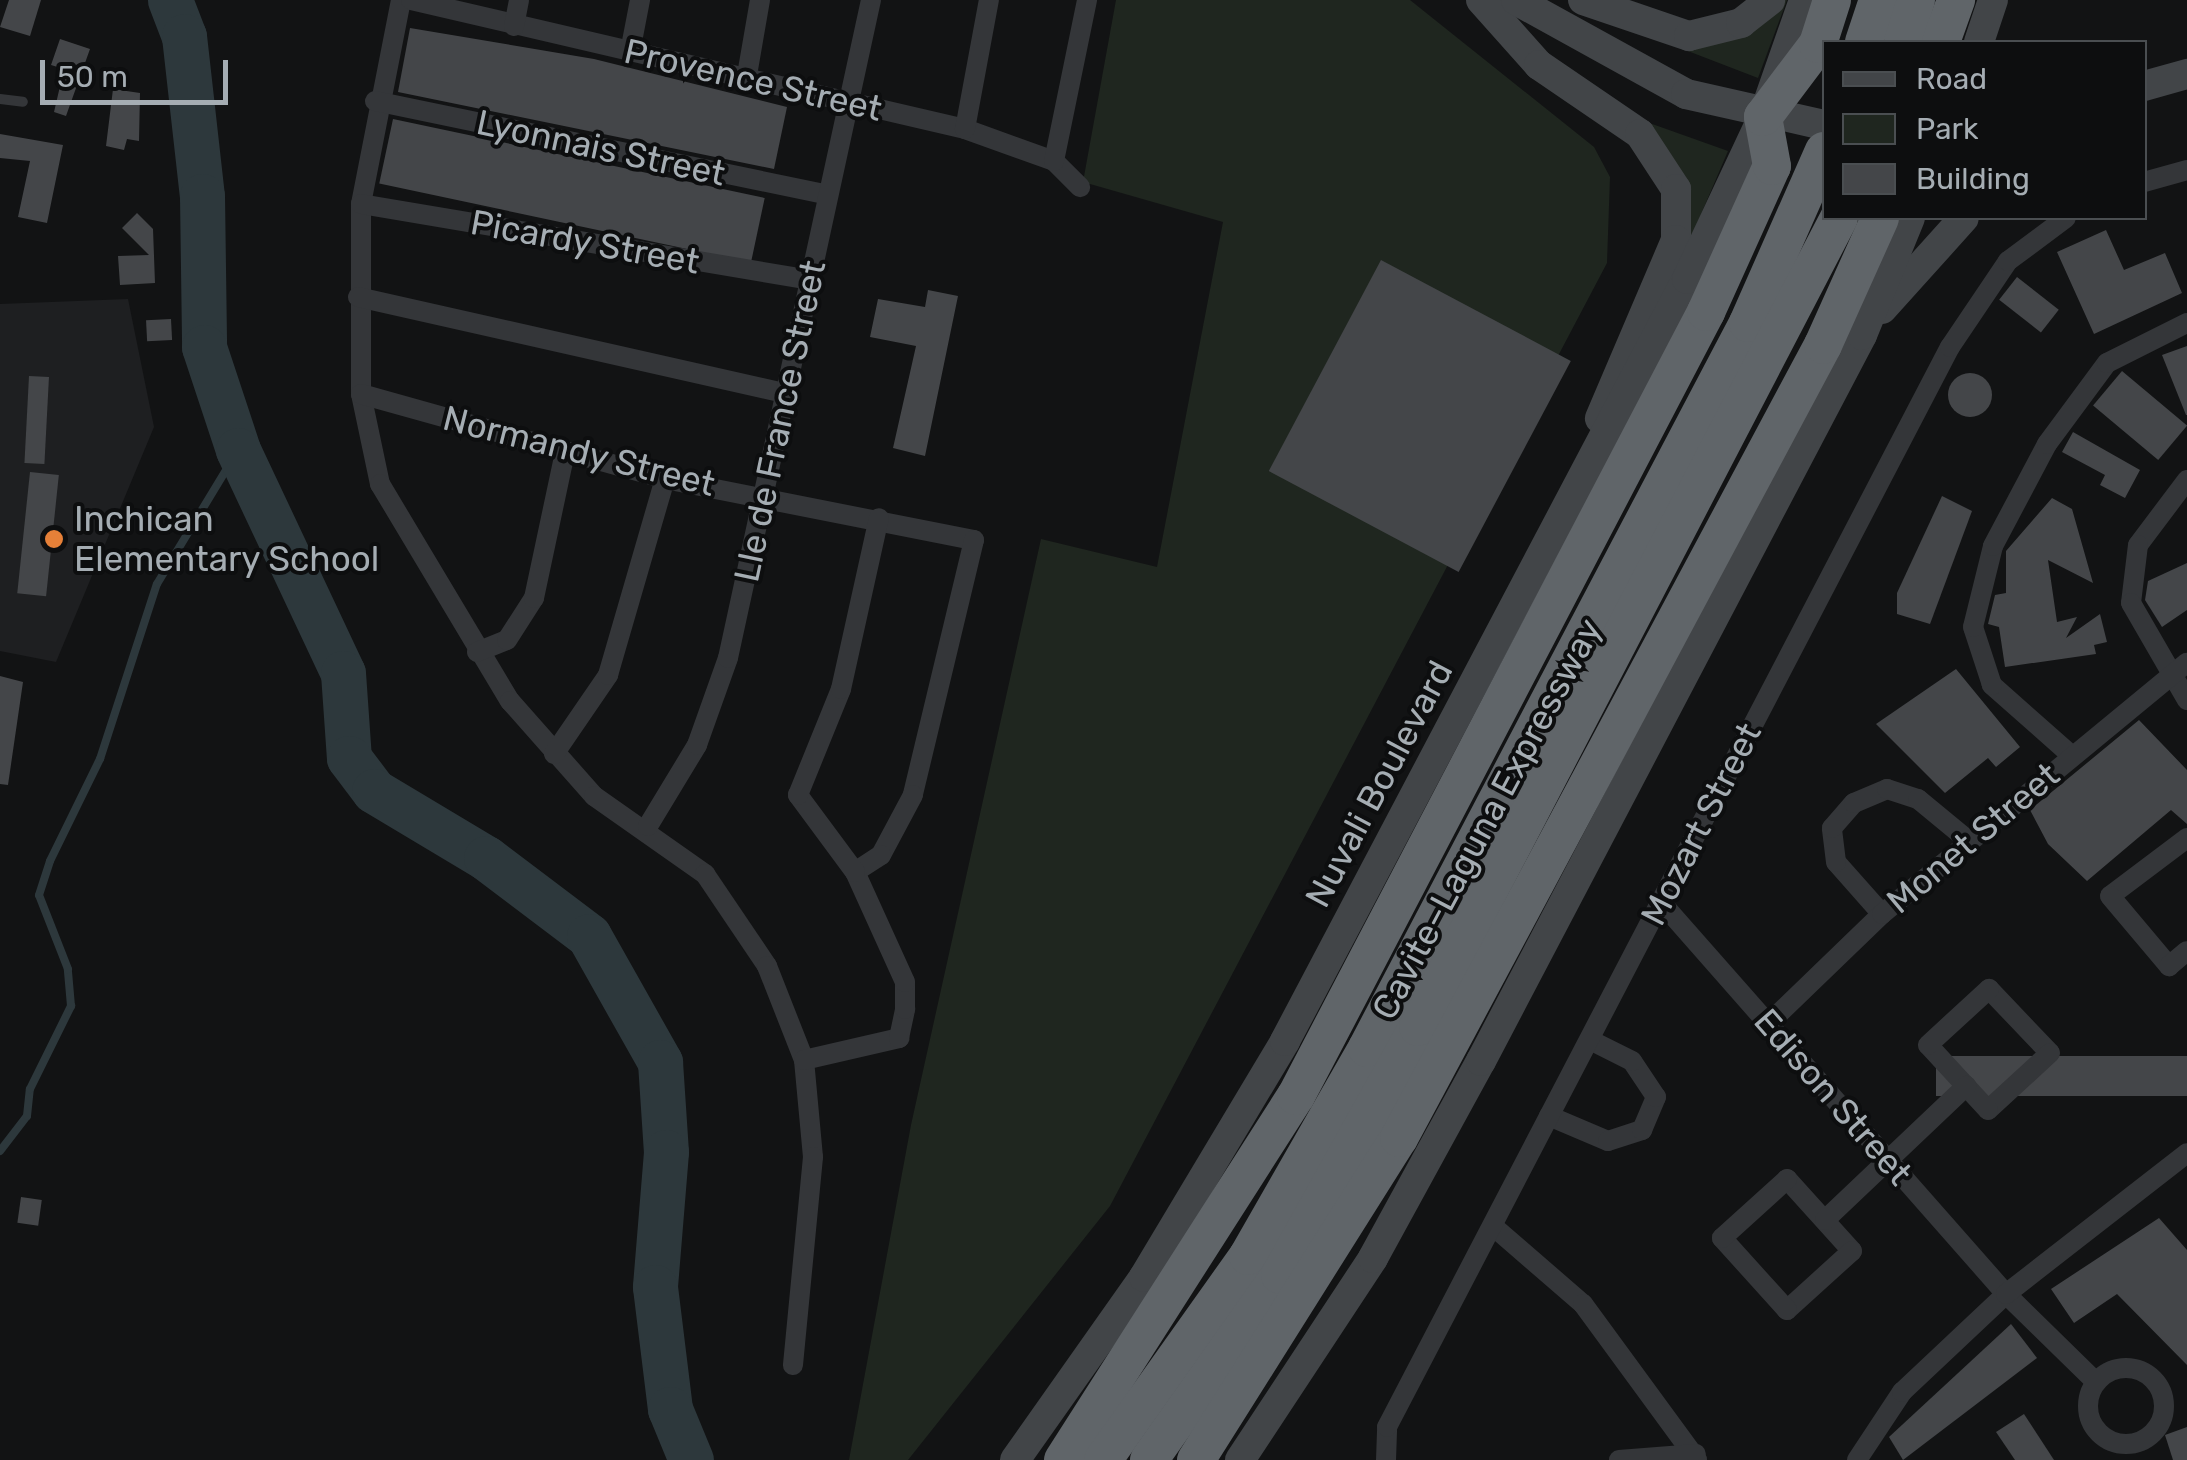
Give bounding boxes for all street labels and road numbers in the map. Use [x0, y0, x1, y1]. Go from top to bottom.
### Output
street label: Provence Street [620, 30, 886, 130]
street label: Lyonnais Street [473, 101, 729, 195]
street label: Picardy Street [467, 201, 703, 283]
street label: Lle de France Street [725, 256, 835, 586]
street label: Normandy Street [438, 397, 720, 505]
street label: Cavite–Laguna Expressway [1363, 611, 1611, 1027]
street label: Nuvali Boulevard [1296, 654, 1462, 914]
street label: Mozart Street [1632, 716, 1770, 932]
street label: Monet Street [1878, 754, 2068, 922]
street label: Edison Street [1745, 1001, 1921, 1193]

